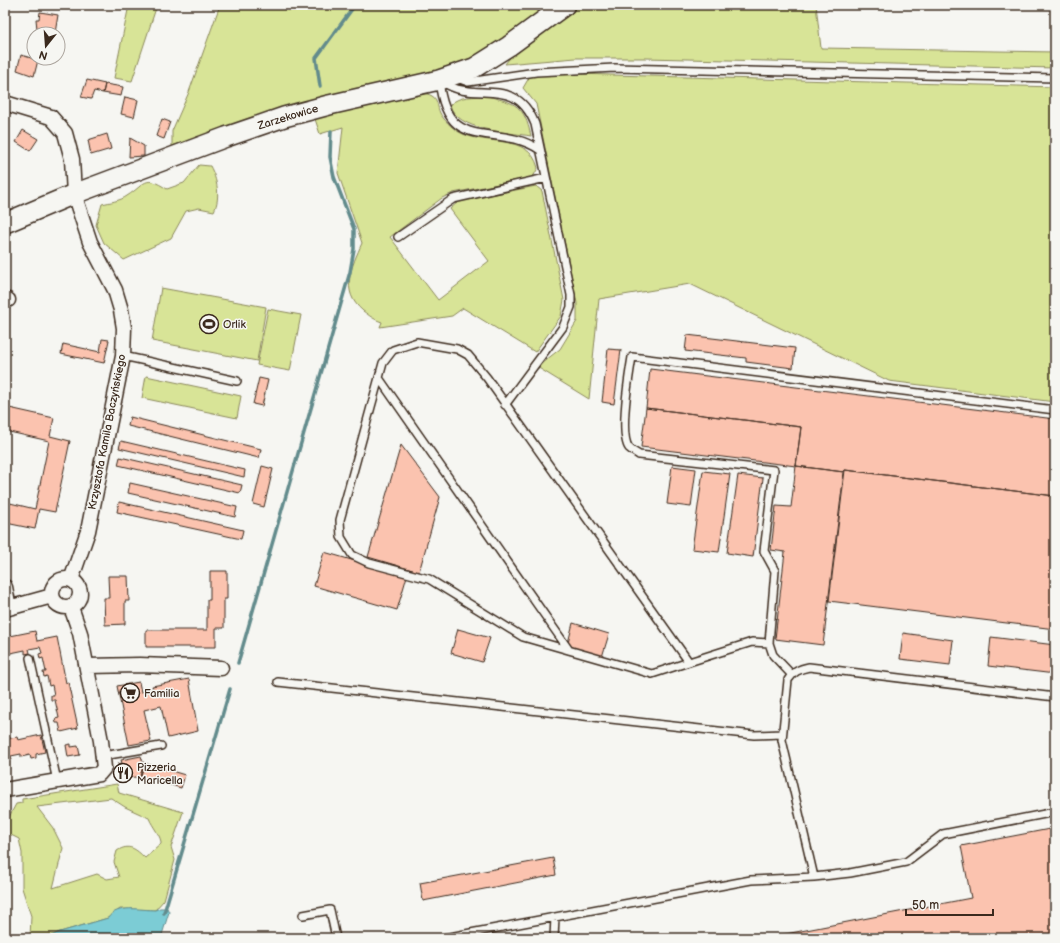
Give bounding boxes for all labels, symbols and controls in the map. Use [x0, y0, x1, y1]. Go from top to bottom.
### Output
north arrow [26, 26, 66, 66]
text: N [37, 48, 49, 63]
street label: Zarzekowice [255, 102, 320, 133]
sports icon: Orlik [198, 313, 220, 335]
place label: Orlik [223, 318, 246, 331]
street label: Krzysztofa Kamila Baczyńskiego [86, 353, 128, 511]
supermarket icon: Familia [119, 682, 141, 704]
place label: Familia [144, 687, 179, 700]
place label: Pizzeria Maricella [137, 761, 183, 787]
restaurant icon: Pizzeria Maricella [112, 762, 134, 784]
scale bar [906, 891, 993, 917]
text: 50 m [912, 898, 939, 913]

